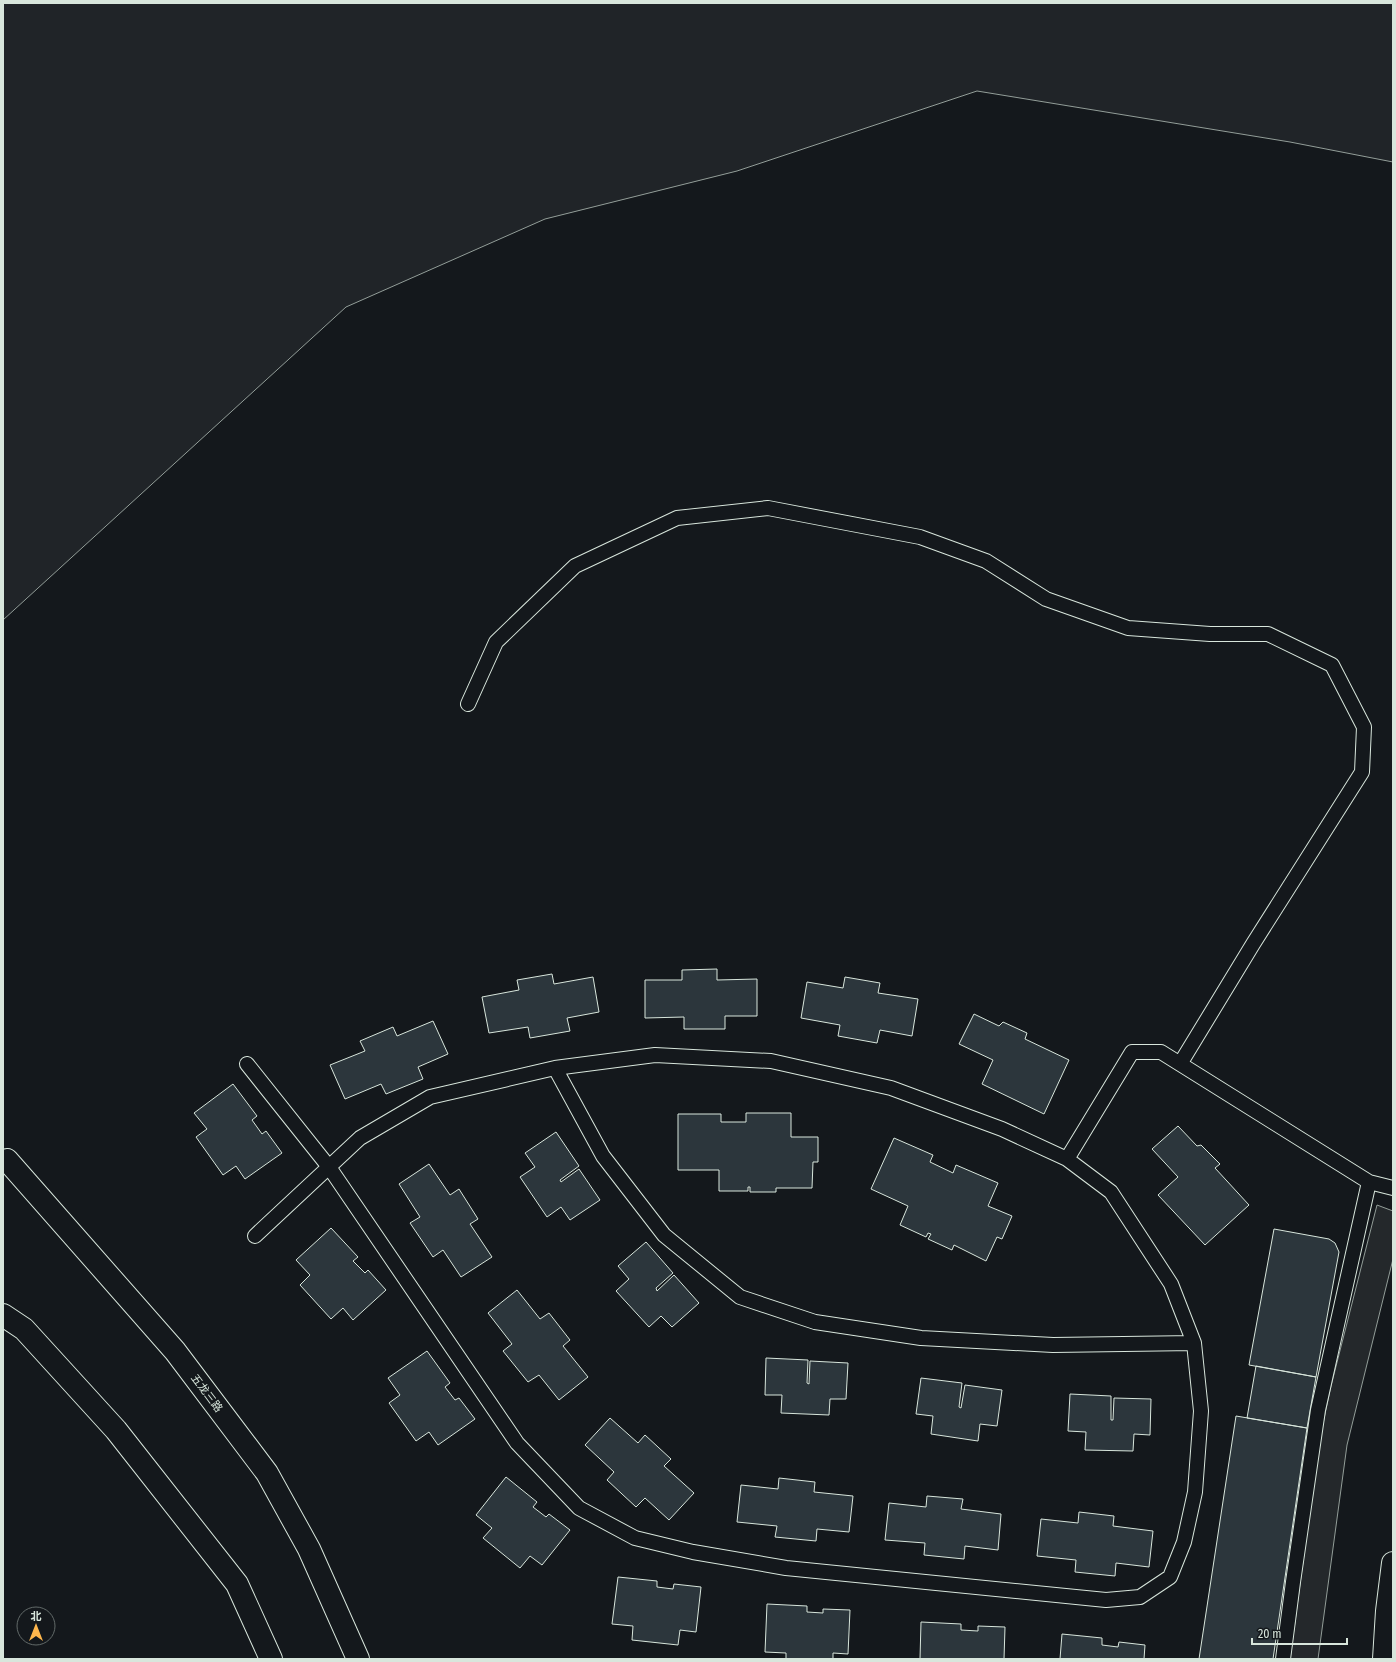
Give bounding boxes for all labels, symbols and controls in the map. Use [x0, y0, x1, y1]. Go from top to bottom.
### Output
street label: 五龙三路 [188, 1372, 225, 1415]
north arrow [16, 1606, 56, 1646]
text: 北 [31, 1610, 42, 1623]
scale bar [1252, 1620, 1347, 1646]
text: 20 m [1258, 1627, 1282, 1641]

